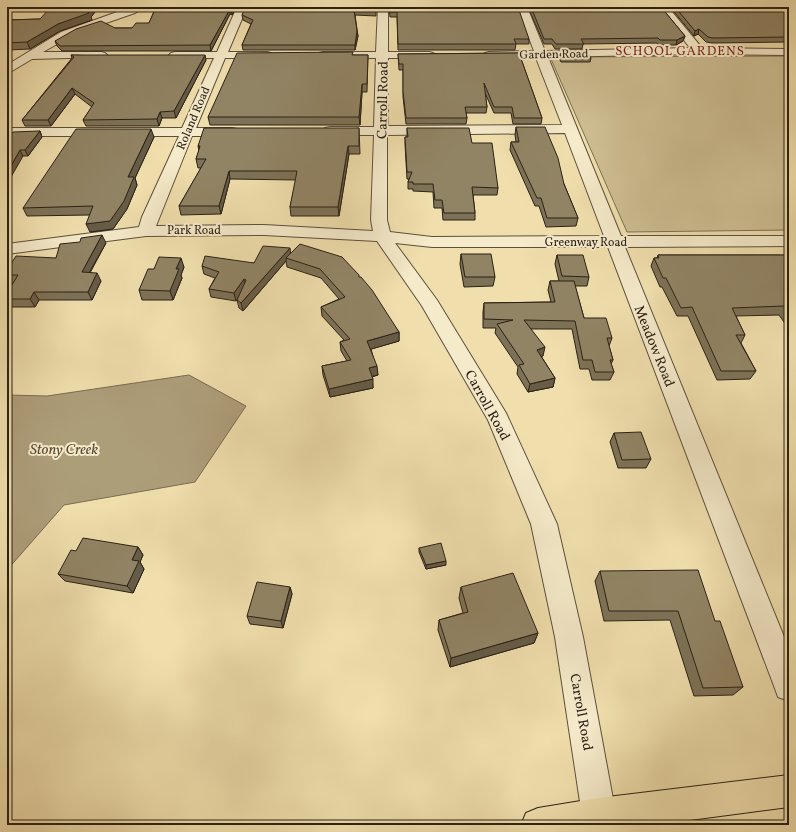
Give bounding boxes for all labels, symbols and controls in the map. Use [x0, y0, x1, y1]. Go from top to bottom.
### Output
district label: SCHOOL GARDENS [615, 43, 745, 61]
street label: Garden Road [519, 46, 589, 64]
street label: Carroll Road [373, 61, 394, 139]
street label: Roland Road [173, 84, 215, 152]
street label: Park Road [167, 223, 221, 239]
street label: Greenway Road [545, 235, 627, 251]
street label: Meadow Road [629, 303, 679, 390]
street label: Carroll Road [459, 367, 514, 445]
water label: Stony Creek [30, 440, 98, 461]
street label: Carroll Road [564, 672, 597, 752]

